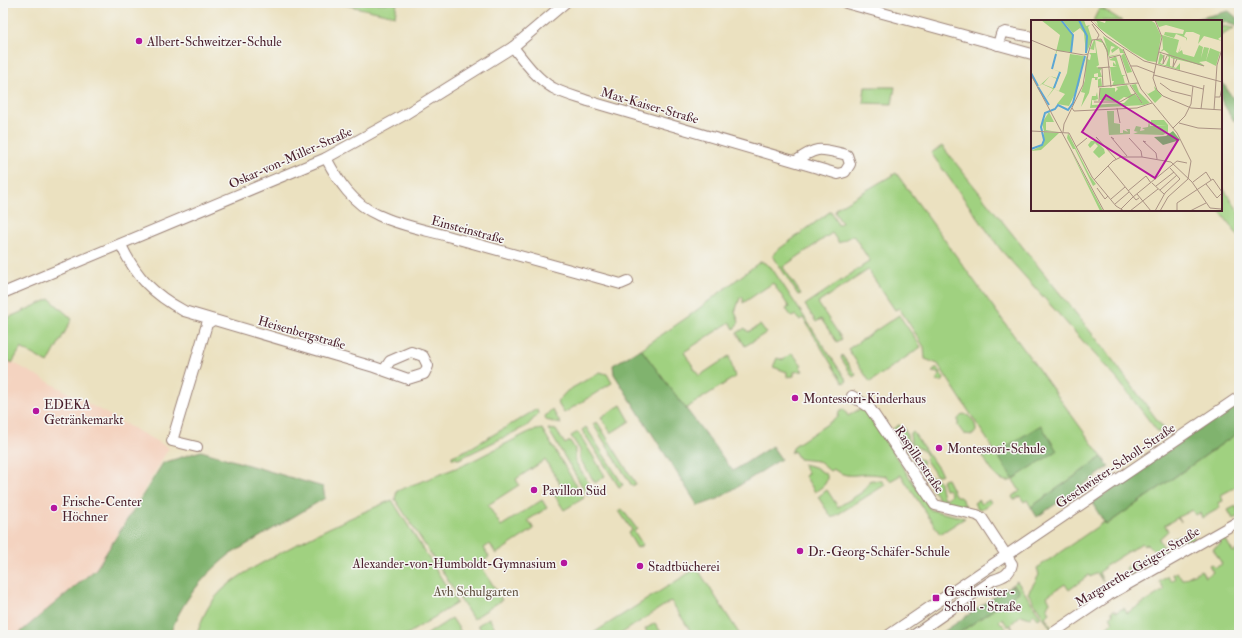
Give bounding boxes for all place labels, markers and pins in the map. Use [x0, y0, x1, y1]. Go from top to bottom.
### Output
place label: Albert-Schweitzer-Schule [146, 34, 282, 50]
marker: Albert-Schweitzer-Schule [134, 36, 144, 46]
place label: Montessori-Kinderhaus [803, 391, 927, 407]
marker: Montessori-Kinderhaus [790, 393, 800, 403]
place label: EDEKA Getränkemarkt [44, 397, 123, 428]
marker: EDEKA Getränkemarkt [31, 406, 41, 416]
place label: Montessori-Schule [947, 441, 1046, 457]
marker: Montessori-Schule [934, 443, 944, 453]
place label: Pavillon Süd [542, 483, 607, 499]
marker: Pavillon Süd [529, 485, 539, 495]
place label: Frische-Center Höchner [62, 494, 142, 525]
marker: Frische-Center Höchner [49, 503, 59, 513]
place label: Dr.-Georg-Schäfer-Schule [808, 544, 950, 560]
marker: Dr.-Georg-Schäfer-Schule [795, 546, 805, 556]
place label: Alexander-von-Humboldt-Gymnasium [351, 556, 556, 573]
marker: Alexander-von-Humboldt-Gymnasium [559, 558, 569, 568]
place label: Stadtbücherei [648, 559, 720, 575]
marker: Stadtbücherei [635, 561, 645, 571]
place label: Geschwister - Scholl - Straße [944, 584, 1022, 615]
marker: Geschwister - Scholl - Straße [931, 593, 941, 603]

